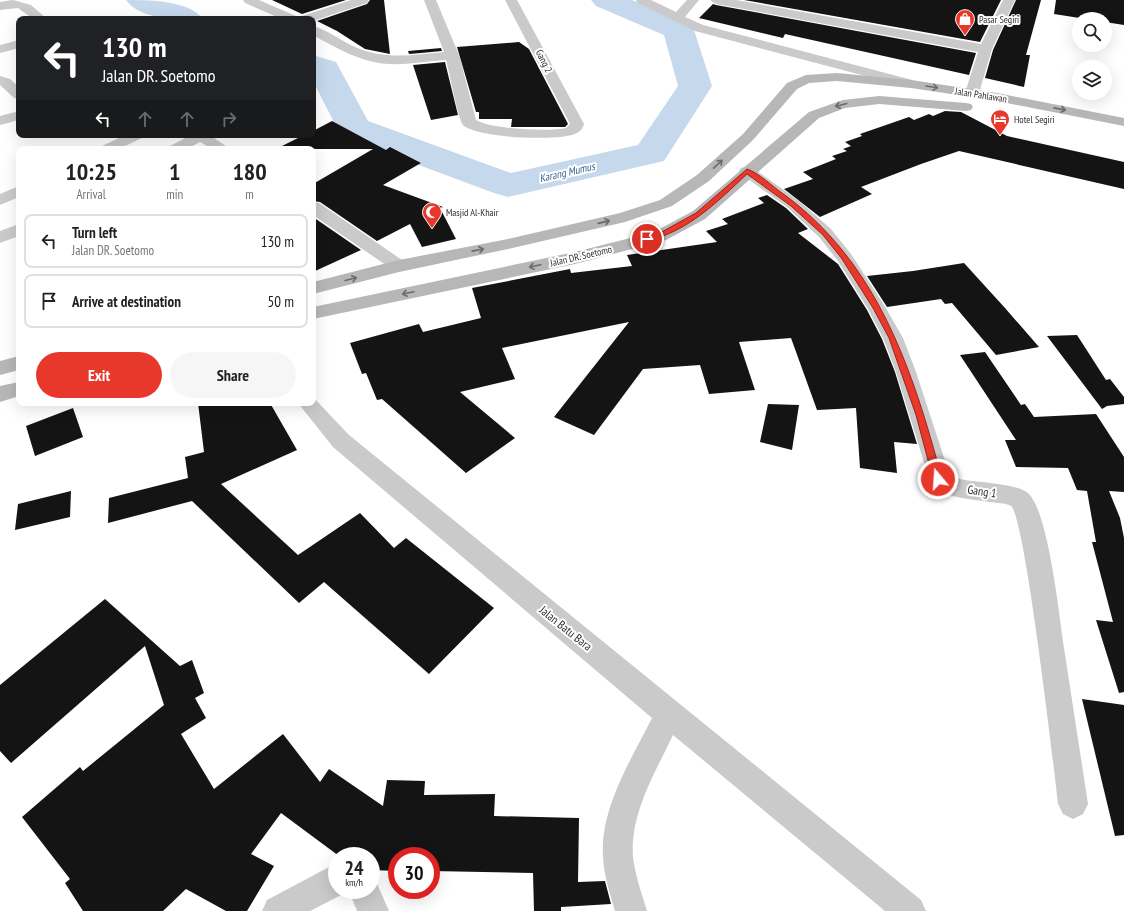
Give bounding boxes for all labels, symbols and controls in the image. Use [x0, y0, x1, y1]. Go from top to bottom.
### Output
shop icon: Pasar Segiri [954, 8, 976, 36]
map controls [1072, 12, 1112, 100]
button: search [1072, 12, 1112, 52]
place label: Pasar Segiri [979, 13, 1019, 26]
text: 130 m [102, 28, 166, 65]
icon: left [36, 32, 88, 84]
street label: Gang 2 [533, 47, 555, 75]
button: layers [1072, 60, 1112, 100]
text: Jalan DR. Soetomo [102, 64, 216, 87]
one-way arrow [925, 83, 938, 91]
street label: Jalan Pahlawan [953, 84, 1008, 106]
one-way arrow [835, 102, 848, 109]
one-way arrow [1053, 105, 1066, 113]
icon: left [92, 108, 114, 130]
icon: ahead [134, 108, 156, 130]
icon: ahead [176, 108, 198, 130]
icon: right [218, 108, 240, 130]
hotel icon: Hotel Segiri [989, 108, 1011, 136]
place label: Hotel Segiri [1014, 113, 1055, 126]
text: 10:25 [65, 156, 117, 187]
text: 1 [169, 156, 180, 187]
text: 180 [232, 156, 267, 187]
water label: Karang Mumus [538, 159, 597, 185]
one-way arrow [713, 160, 723, 169]
text: Arrival [76, 186, 106, 203]
text: min [166, 186, 183, 203]
text: m [245, 186, 254, 203]
mosque icon: Masjid Al-Khair [421, 201, 443, 229]
place label: Masjid Al-Khair [446, 206, 499, 219]
one-way arrow [598, 217, 611, 225]
pin [630, 222, 664, 256]
text: Turn left [72, 223, 117, 242]
icon: arrive [636, 228, 658, 250]
icon: left [38, 230, 60, 252]
text: 130 m [261, 232, 294, 251]
text: Jalan DR. Soetomo [72, 242, 154, 259]
street label: Jalan DR. Soetomo [548, 243, 613, 270]
one-way arrow [471, 246, 484, 254]
one-way arrow [529, 263, 542, 271]
one-way arrow [344, 274, 357, 282]
one-way arrow [402, 289, 415, 297]
icon: arrive [38, 290, 60, 312]
text: Arrive at destination [72, 292, 181, 311]
text: 50 m [268, 292, 294, 311]
button: Exit [36, 352, 162, 398]
button: Share [170, 352, 296, 398]
position arrow [917, 458, 959, 500]
street label: Gang 1 [967, 482, 997, 500]
street label: Jalan Batu Bara [536, 602, 595, 654]
speed limit sign: 30 [388, 847, 440, 899]
text: 24 [344, 855, 364, 881]
text: km/h [345, 876, 363, 889]

